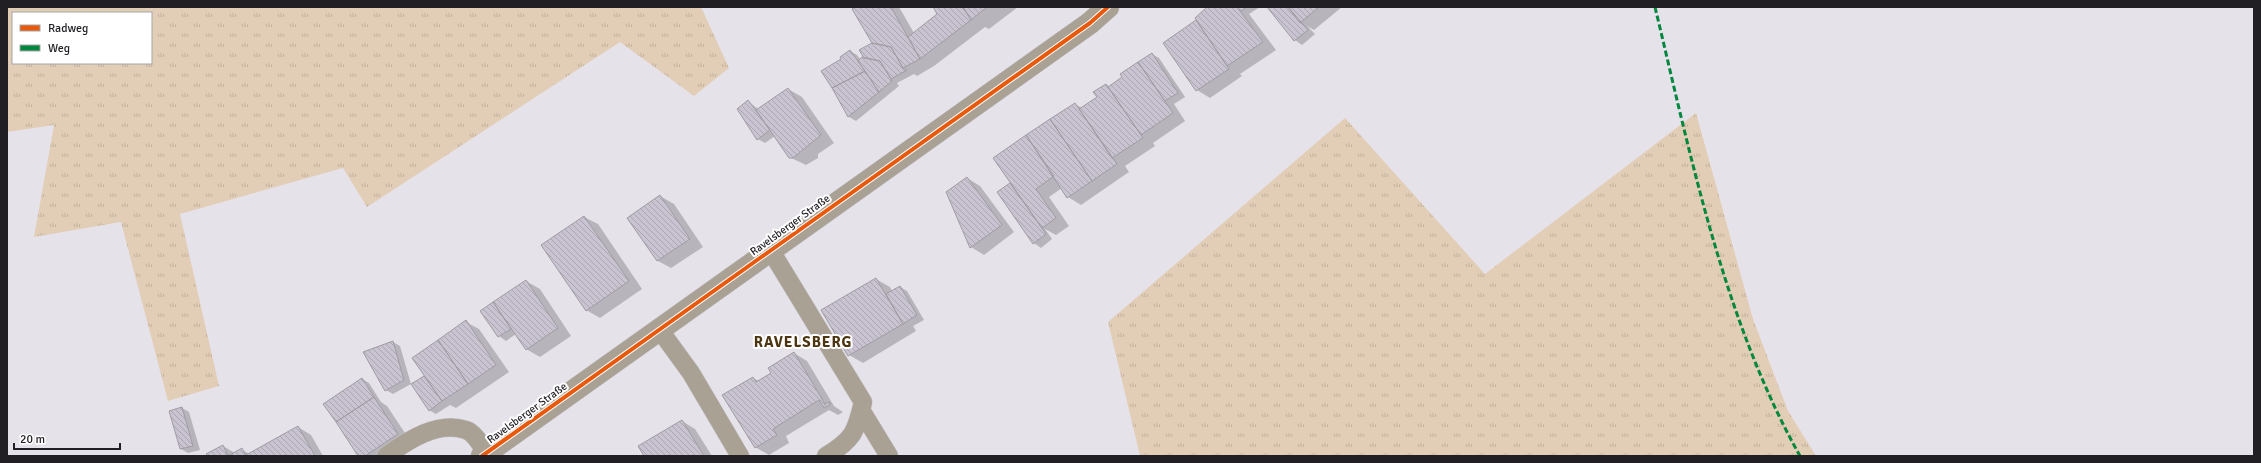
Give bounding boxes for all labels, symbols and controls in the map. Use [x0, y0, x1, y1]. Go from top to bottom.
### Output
legend [12, 12, 152, 64]
text: Radweg [48, 21, 88, 36]
text: Weg [48, 41, 70, 56]
street label: Ravelsberger Straße [748, 192, 832, 258]
district label: RAVELSBERG [754, 333, 852, 351]
street label: Ravelsberger Straße [485, 380, 569, 446]
scale bar [14, 425, 120, 451]
text: 20 m [20, 432, 45, 447]

